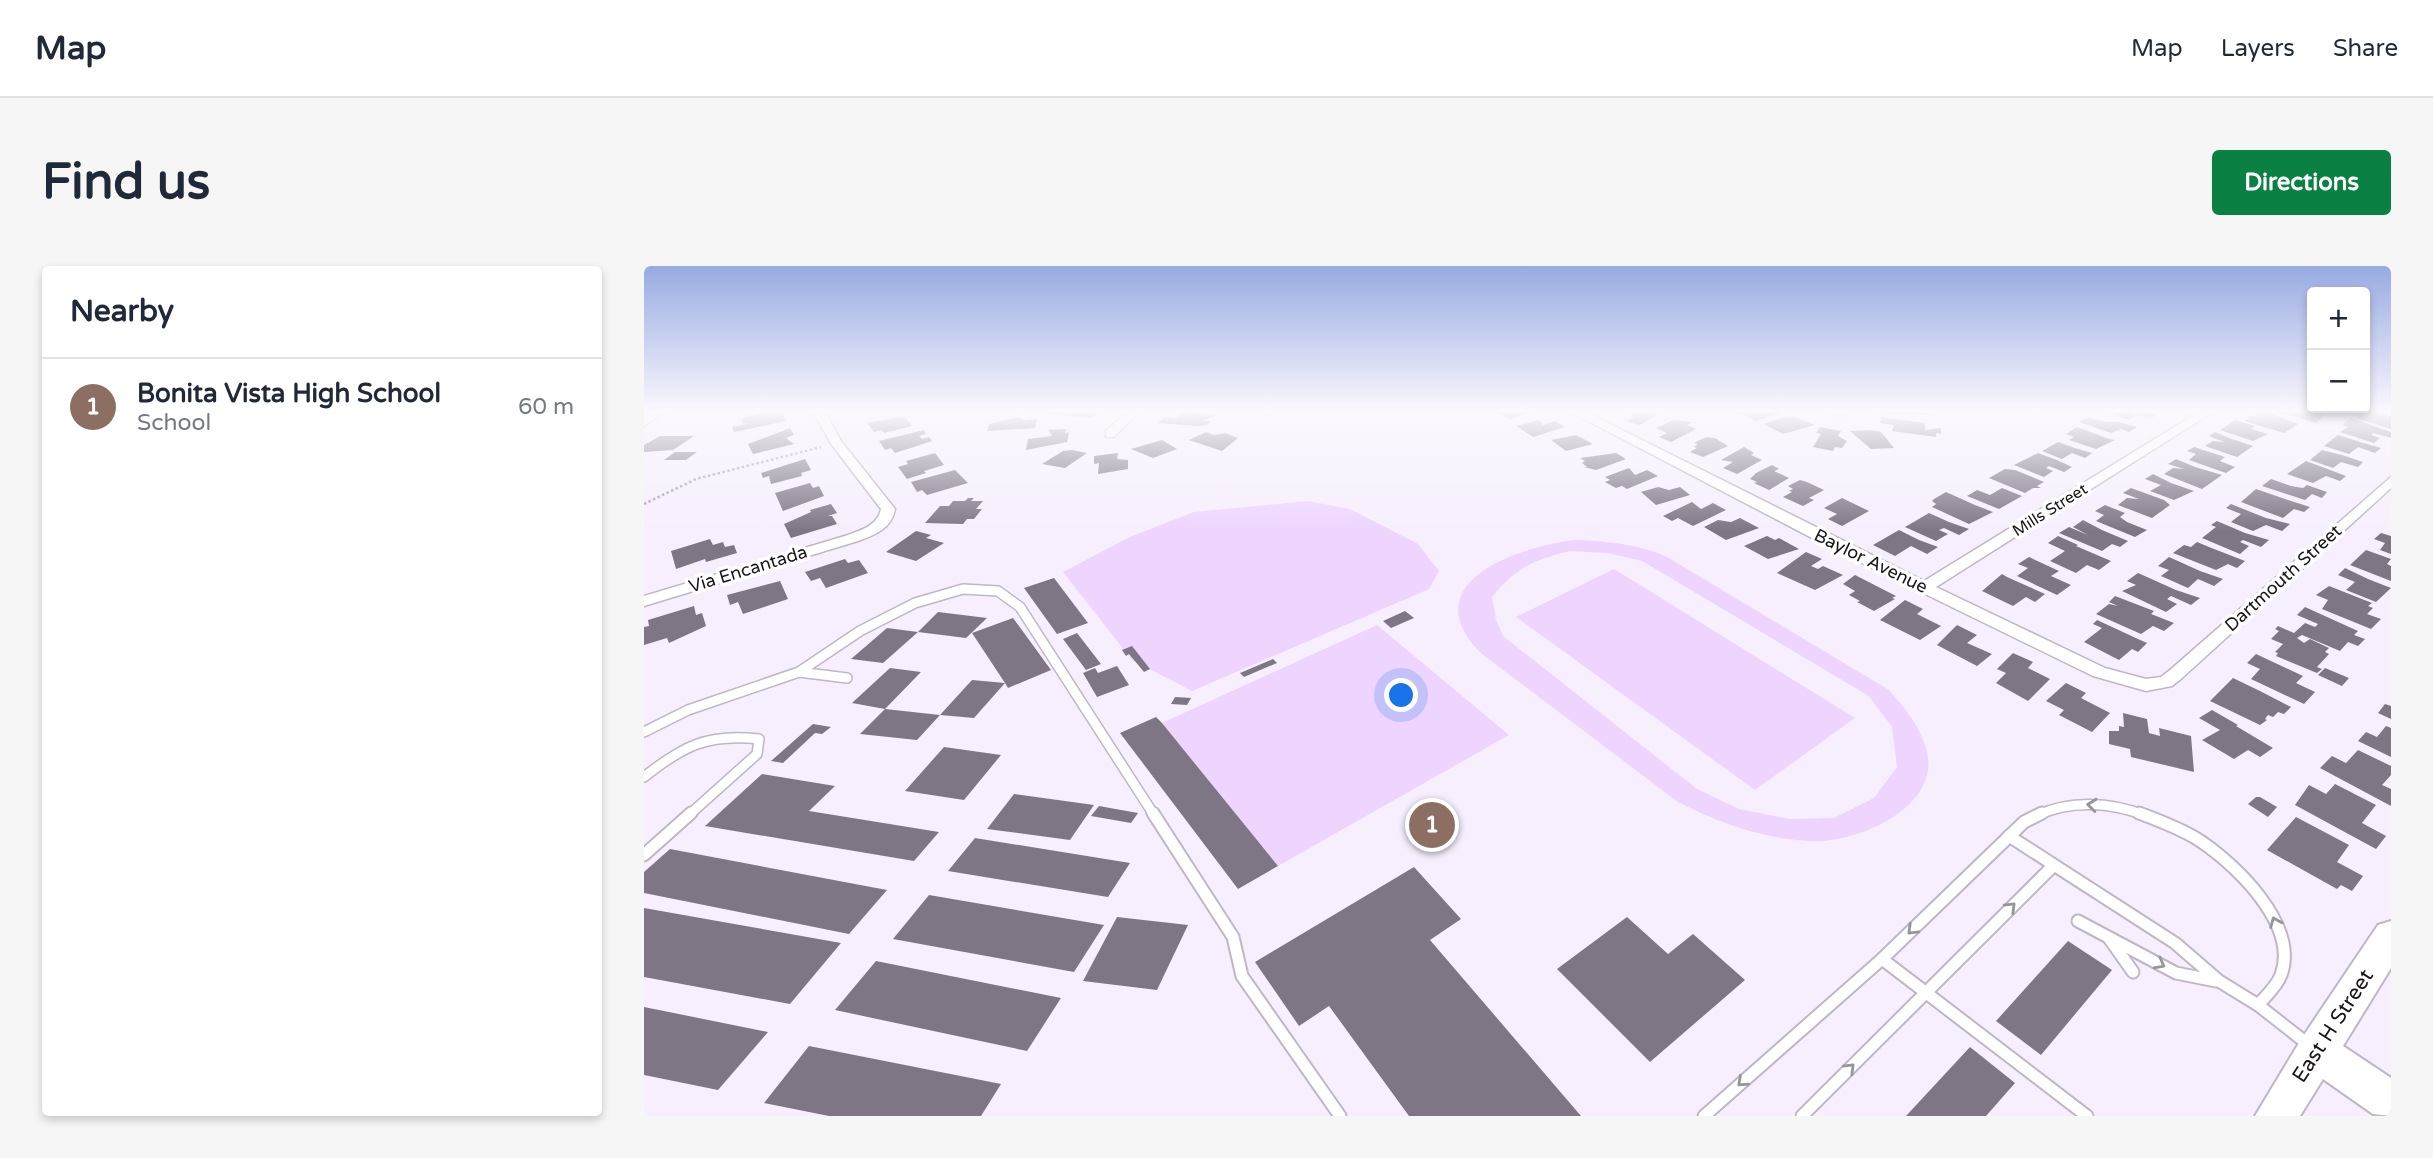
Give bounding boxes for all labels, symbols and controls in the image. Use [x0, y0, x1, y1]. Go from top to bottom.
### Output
text: Map [35, 29, 106, 68]
text: Map [2131, 34, 2183, 63]
text: Layers [2221, 34, 2295, 63]
text: Share [2333, 34, 2398, 63]
button: Directions [2212, 150, 2391, 215]
text: Find us [42, 153, 210, 212]
map controls [2307, 287, 2370, 413]
button: + [2307, 287, 2370, 350]
text: Nearby [70, 293, 174, 330]
button: − [2307, 350, 2370, 413]
text: Bonita Vista High School [137, 378, 441, 409]
text: 1 [86, 393, 100, 421]
text: 60 m [518, 393, 574, 421]
text: School [137, 409, 211, 437]
street label: Mills Street [2009, 479, 2091, 541]
street label: Dartmouth Street [2220, 520, 2346, 636]
street label: Baylor Avenue [1811, 524, 1931, 598]
street label: Via Encantada [686, 541, 810, 597]
your location [1384, 678, 1418, 712]
one-way arrow [2086, 798, 2097, 813]
pin: 1 [1409, 799, 1455, 851]
one-way arrow [2003, 903, 2016, 916]
one-way arrow [2269, 917, 2283, 930]
one-way arrow [1907, 922, 1920, 935]
one-way arrow [2153, 956, 2165, 969]
street label: East H Street [2287, 965, 2379, 1087]
one-way arrow [1842, 1064, 1854, 1076]
one-way arrow [1738, 1074, 1751, 1086]

